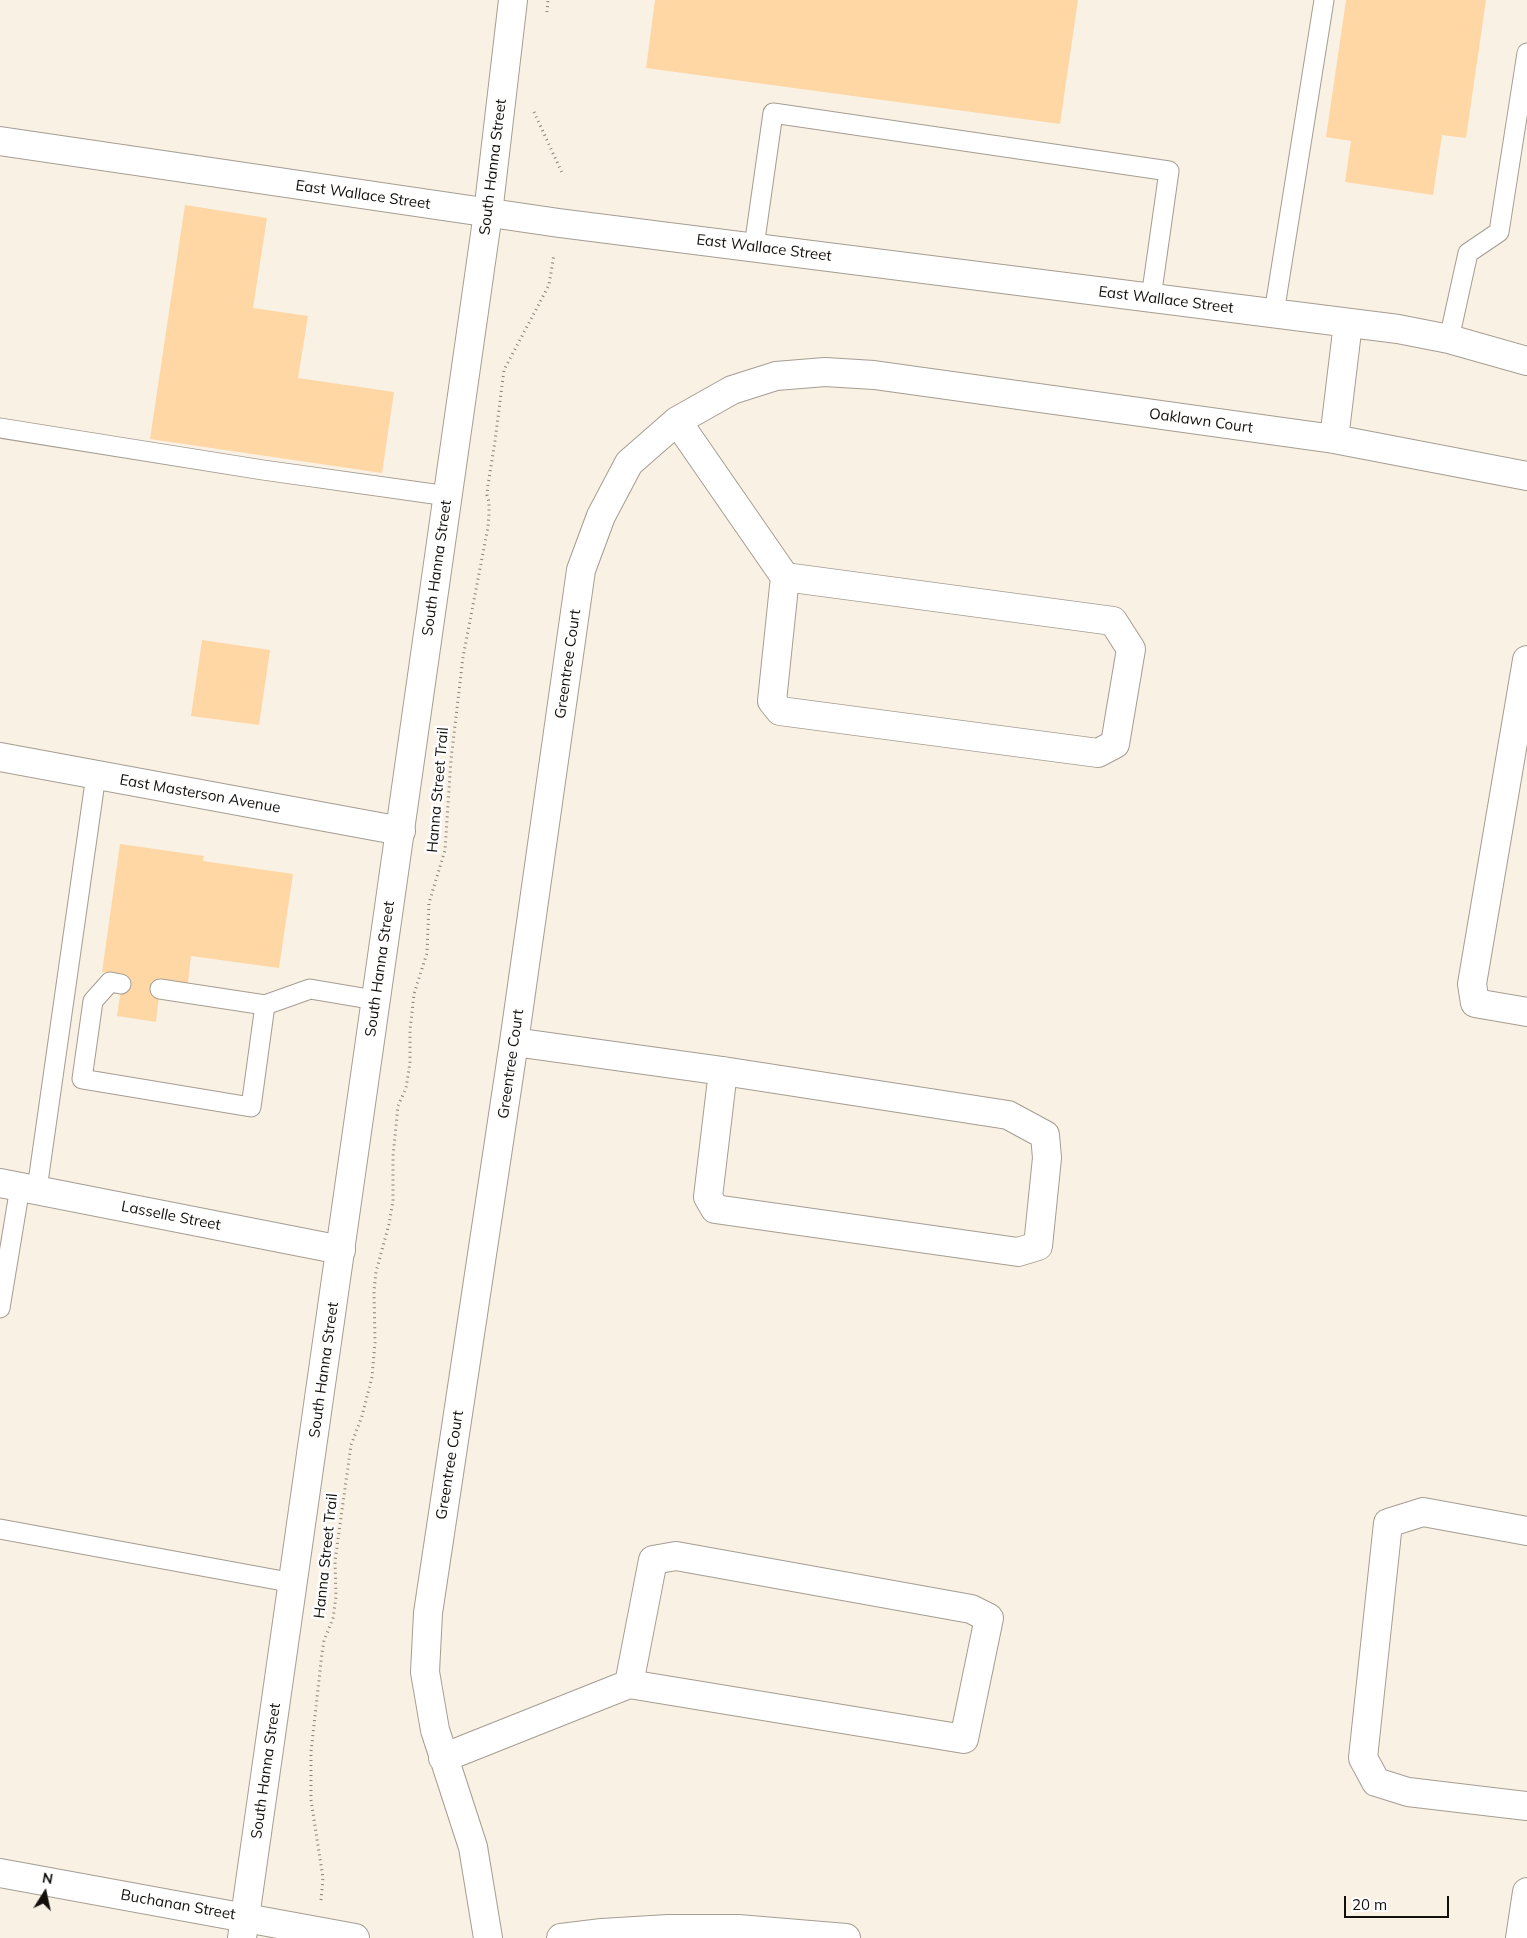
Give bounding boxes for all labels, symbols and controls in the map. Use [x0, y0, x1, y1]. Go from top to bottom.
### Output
street label: South Hanna Street [476, 98, 510, 236]
street label: East Wallace Street [294, 177, 432, 213]
street label: East Wallace Street [695, 231, 833, 265]
street label: East Wallace Street [1097, 283, 1235, 317]
street label: Oaklawn Court [1148, 405, 1254, 437]
street label: South Hanna Street [419, 499, 455, 637]
street label: Greentree Court [551, 608, 585, 720]
street label: Hanna Street Trail [424, 727, 452, 853]
street label: East Masterson Avenue [118, 771, 282, 817]
street label: South Hanna Street [362, 900, 398, 1038]
street label: Greentree Court [494, 1008, 528, 1120]
street label: Lasselle Street [120, 1198, 222, 1234]
street label: South Hanna Street [306, 1301, 342, 1439]
street label: Greentree Court [432, 1409, 468, 1521]
street label: Hanna Street Trail [310, 1493, 342, 1619]
street label: South Hanna Street [248, 1702, 284, 1840]
north arrow [20, 1868, 70, 1918]
text: N [41, 1868, 54, 1888]
street label: Buchanan Street [119, 1886, 237, 1924]
scale bar [1347, 1886, 1452, 1918]
text: 20 m [1352, 1895, 1387, 1914]

